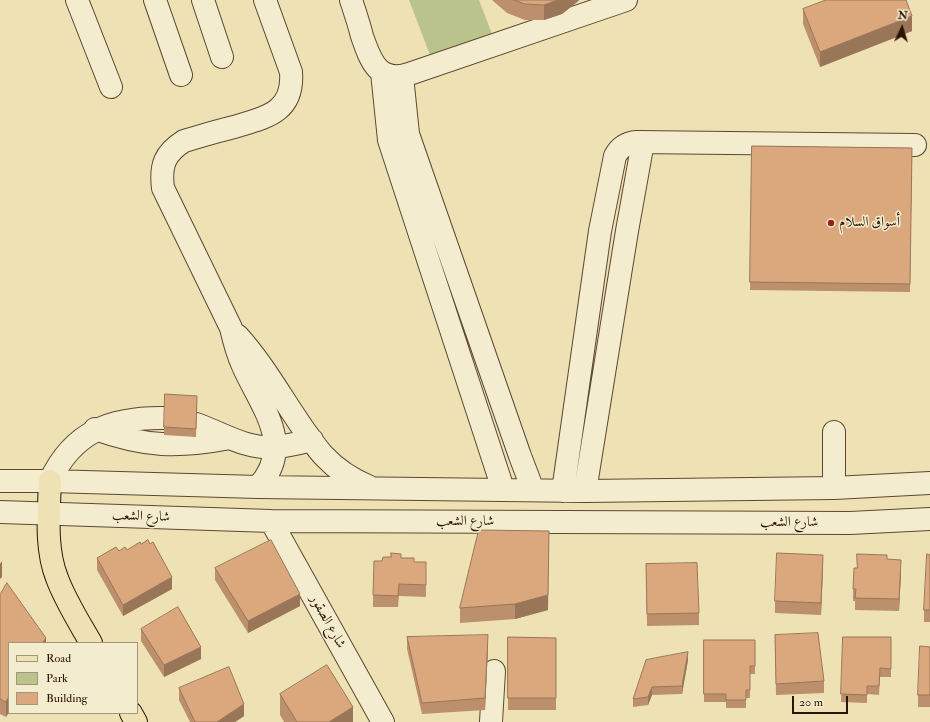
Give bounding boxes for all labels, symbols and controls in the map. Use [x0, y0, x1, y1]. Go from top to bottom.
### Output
north arrow [882, 8, 922, 48]
text: N [897, 9, 908, 22]
place label: أسواق السلام [839, 215, 900, 231]
marker: أسواق السلام [826, 218, 836, 228]
street label: شارع الشعب [112, 508, 170, 526]
street label: شارع الشعب [436, 514, 494, 530]
street label: شارع الشعب [760, 515, 818, 531]
street label: شارع الصقور [305, 592, 349, 652]
legend [8, 642, 138, 714]
text: Road [46, 651, 71, 666]
text: Park [46, 671, 68, 686]
scale bar [794, 688, 850, 714]
text: Building [46, 691, 87, 706]
text: 20 m [799, 695, 823, 710]

